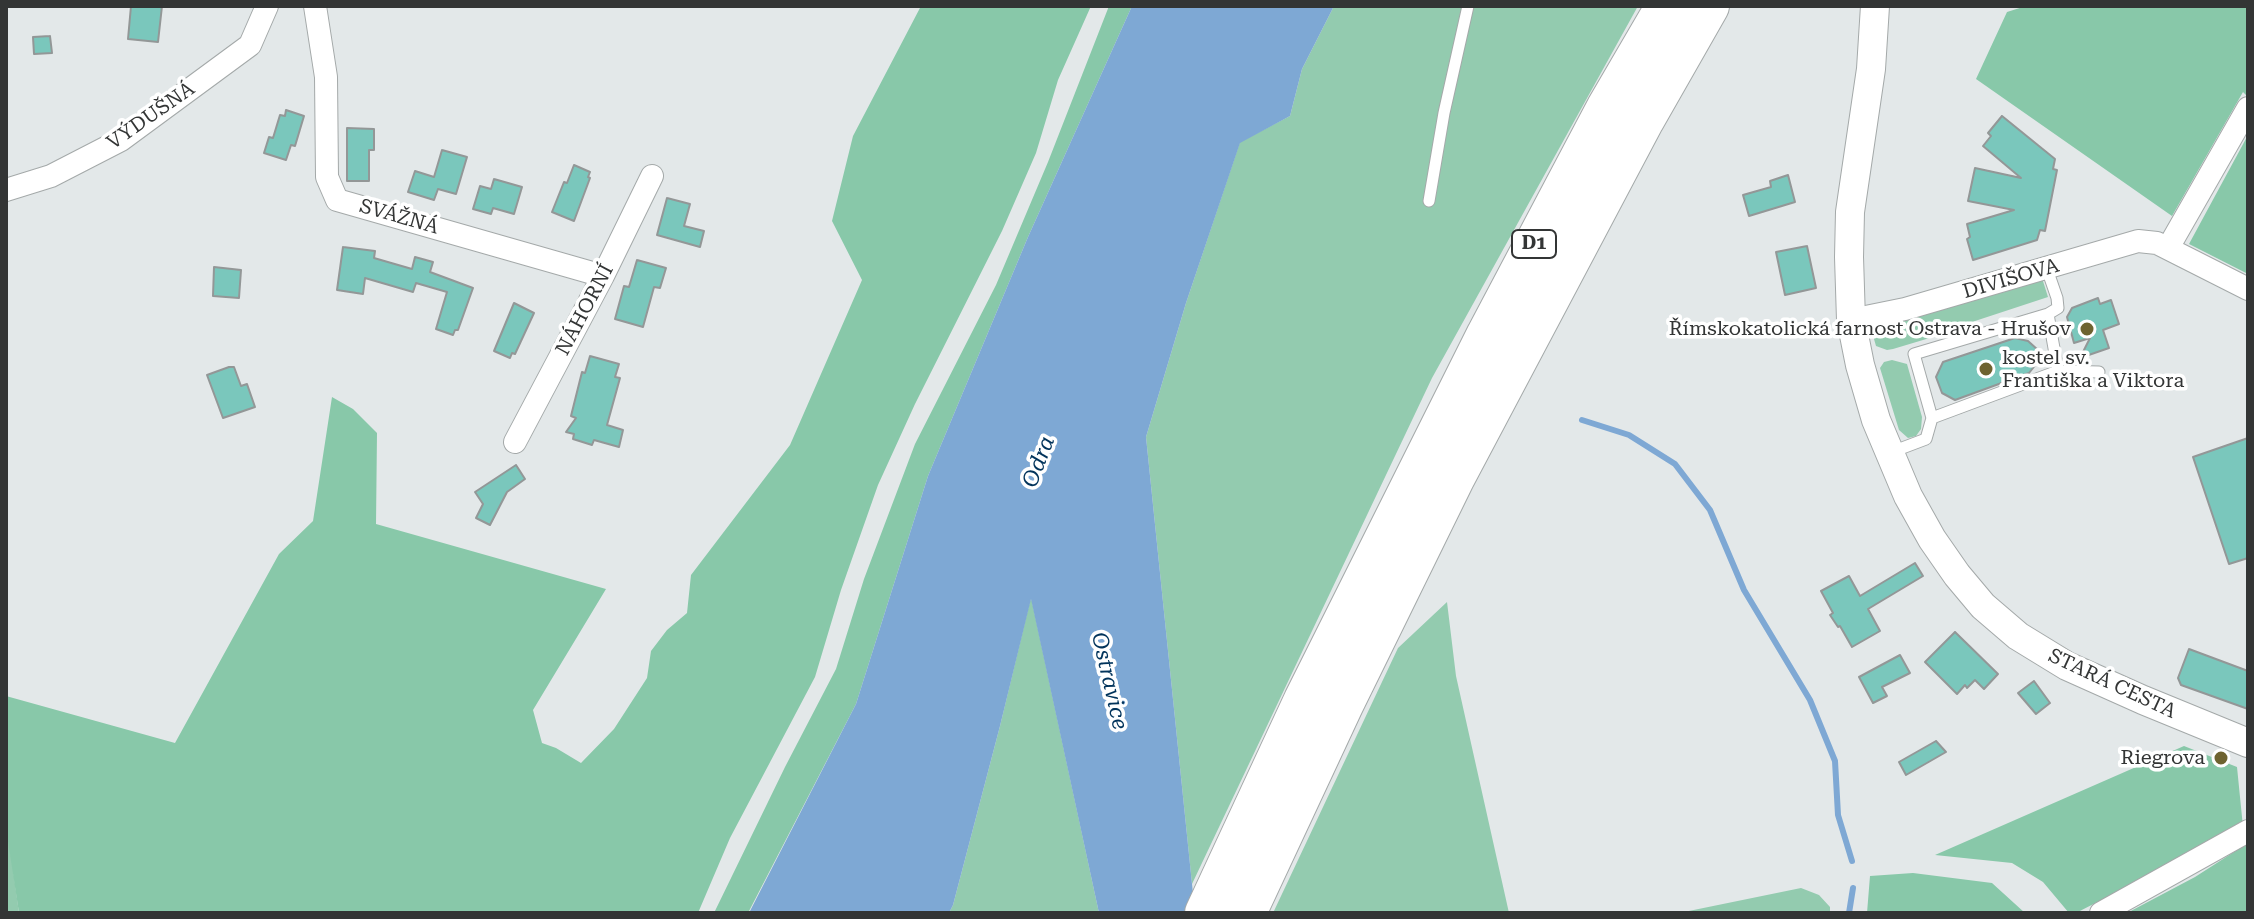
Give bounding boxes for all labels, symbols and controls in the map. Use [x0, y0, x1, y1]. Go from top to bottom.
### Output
street label: VÝDUŠNÁ [103, 77, 199, 155]
street label: SVÁŽNÁ [357, 194, 441, 240]
road number: D1 [1512, 230, 1556, 258]
street label: DIVIŠOVA [1960, 254, 2062, 304]
street label: NÁHORNÍ [551, 260, 619, 360]
place label: Římskokatolická farnost Ostrava - Hrušov [1669, 317, 2071, 341]
marker: Římskokatolická farnost Ostrava - Hrušov [2078, 320, 2096, 338]
place label: kostel sv. Františka a Viktora [2002, 346, 2184, 393]
marker: kostel sv. Františka a Viktora [1977, 360, 1995, 378]
water label: Odra [1017, 433, 1061, 491]
water label: Ostravice [1085, 630, 1133, 732]
street label: STARÁ CESTA [2044, 644, 2180, 724]
place label: Riegrova [2121, 746, 2205, 770]
marker: Riegrova [2212, 749, 2230, 767]

